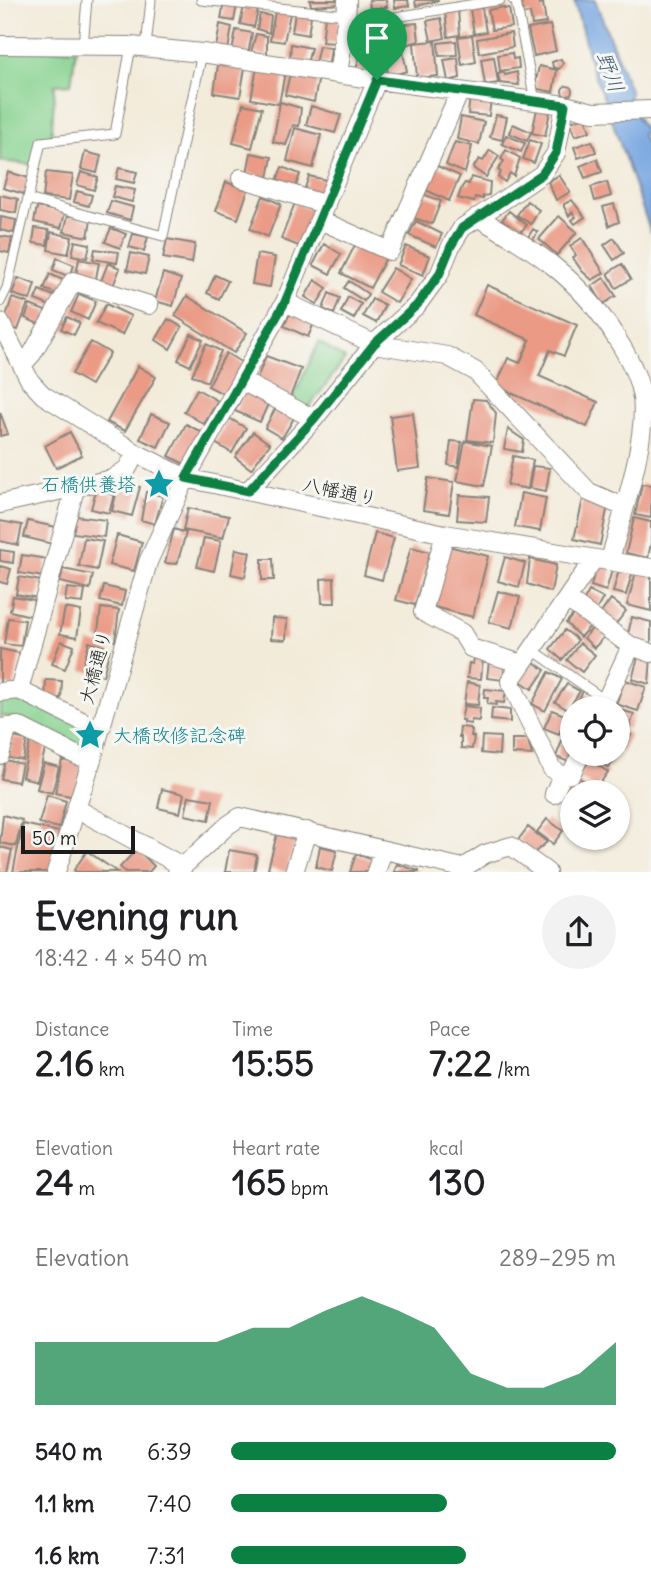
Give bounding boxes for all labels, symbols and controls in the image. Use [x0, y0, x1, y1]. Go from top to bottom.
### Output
pin [347, 8, 407, 80]
icon: arrive [358, 19, 396, 57]
water label: 野川 [591, 47, 630, 96]
place icon: 石橋供養塔 [142, 467, 176, 501]
street label: 八幡通り [300, 471, 380, 511]
place label: 石橋供養塔 [41, 472, 136, 496]
street label: 大橋通り [74, 627, 116, 707]
map controls [560, 696, 630, 850]
button: locate [560, 696, 630, 766]
place icon: 大橋改修記念碑 [73, 718, 107, 752]
place label: 大橋改修記念碑 [113, 723, 246, 747]
button: layers [560, 780, 630, 850]
scale bar [21, 822, 135, 854]
text: 50 m [32, 826, 77, 850]
text: Evening run [35, 893, 238, 940]
button: share [542, 895, 616, 969]
text: 18:42 · 4 × 540 m [35, 943, 208, 972]
text: Distance [35, 1017, 109, 1041]
text: Time [232, 1017, 273, 1041]
text: Pace [429, 1017, 470, 1041]
text: 2.16 [35, 1041, 94, 1085]
text: 15:55 [232, 1041, 314, 1085]
text: 7:22 [429, 1041, 492, 1085]
text: km [94, 1057, 125, 1081]
text: /km [492, 1057, 530, 1081]
text: Elevation [35, 1136, 113, 1160]
text: Heart rate [232, 1136, 320, 1160]
text: kcal [429, 1136, 463, 1160]
text: 24 [35, 1160, 74, 1204]
text: 165 [232, 1160, 286, 1204]
text: 130 [429, 1160, 486, 1204]
text: m [74, 1176, 95, 1200]
text: bpm [286, 1176, 329, 1200]
text: Elevation [35, 1243, 129, 1272]
text: 289–295 m [499, 1243, 616, 1272]
text: 540 m [35, 1437, 102, 1466]
text: 6:39 [147, 1437, 192, 1466]
text: 1.1 km [35, 1489, 94, 1518]
text: 7:40 [147, 1489, 192, 1518]
text: 1.6 km [35, 1541, 100, 1570]
text: 7:31 [147, 1541, 185, 1570]

